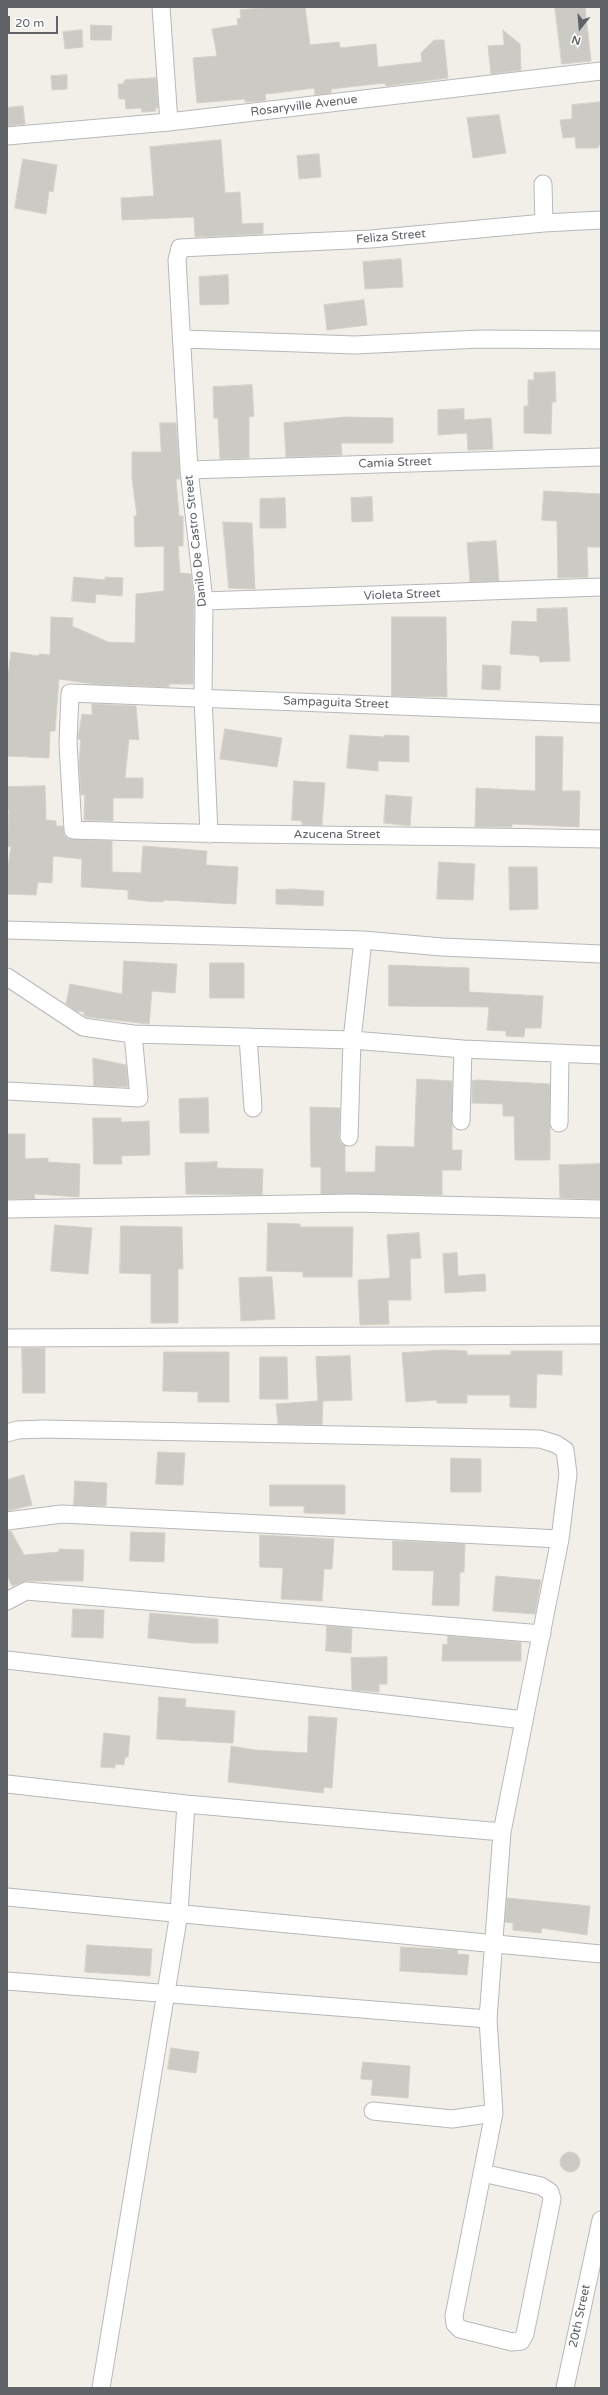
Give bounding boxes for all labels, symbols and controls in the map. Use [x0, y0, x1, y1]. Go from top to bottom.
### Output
scale bar [10, 8, 60, 34]
north arrow [560, 8, 600, 48]
text: 20 m [15, 16, 44, 30]
text: N [570, 32, 582, 47]
street label: Rosaryville Avenue [250, 92, 358, 120]
street label: Feliza Street [356, 227, 426, 247]
street label: Camia Street [358, 455, 432, 471]
street label: Danilo De Castro Street [182, 474, 210, 608]
street label: Violeta Street [363, 586, 441, 604]
street label: Sampaguita Street [283, 694, 389, 712]
street label: Azucena Street [294, 828, 380, 842]
street label: 20th Street [566, 2283, 594, 2349]

